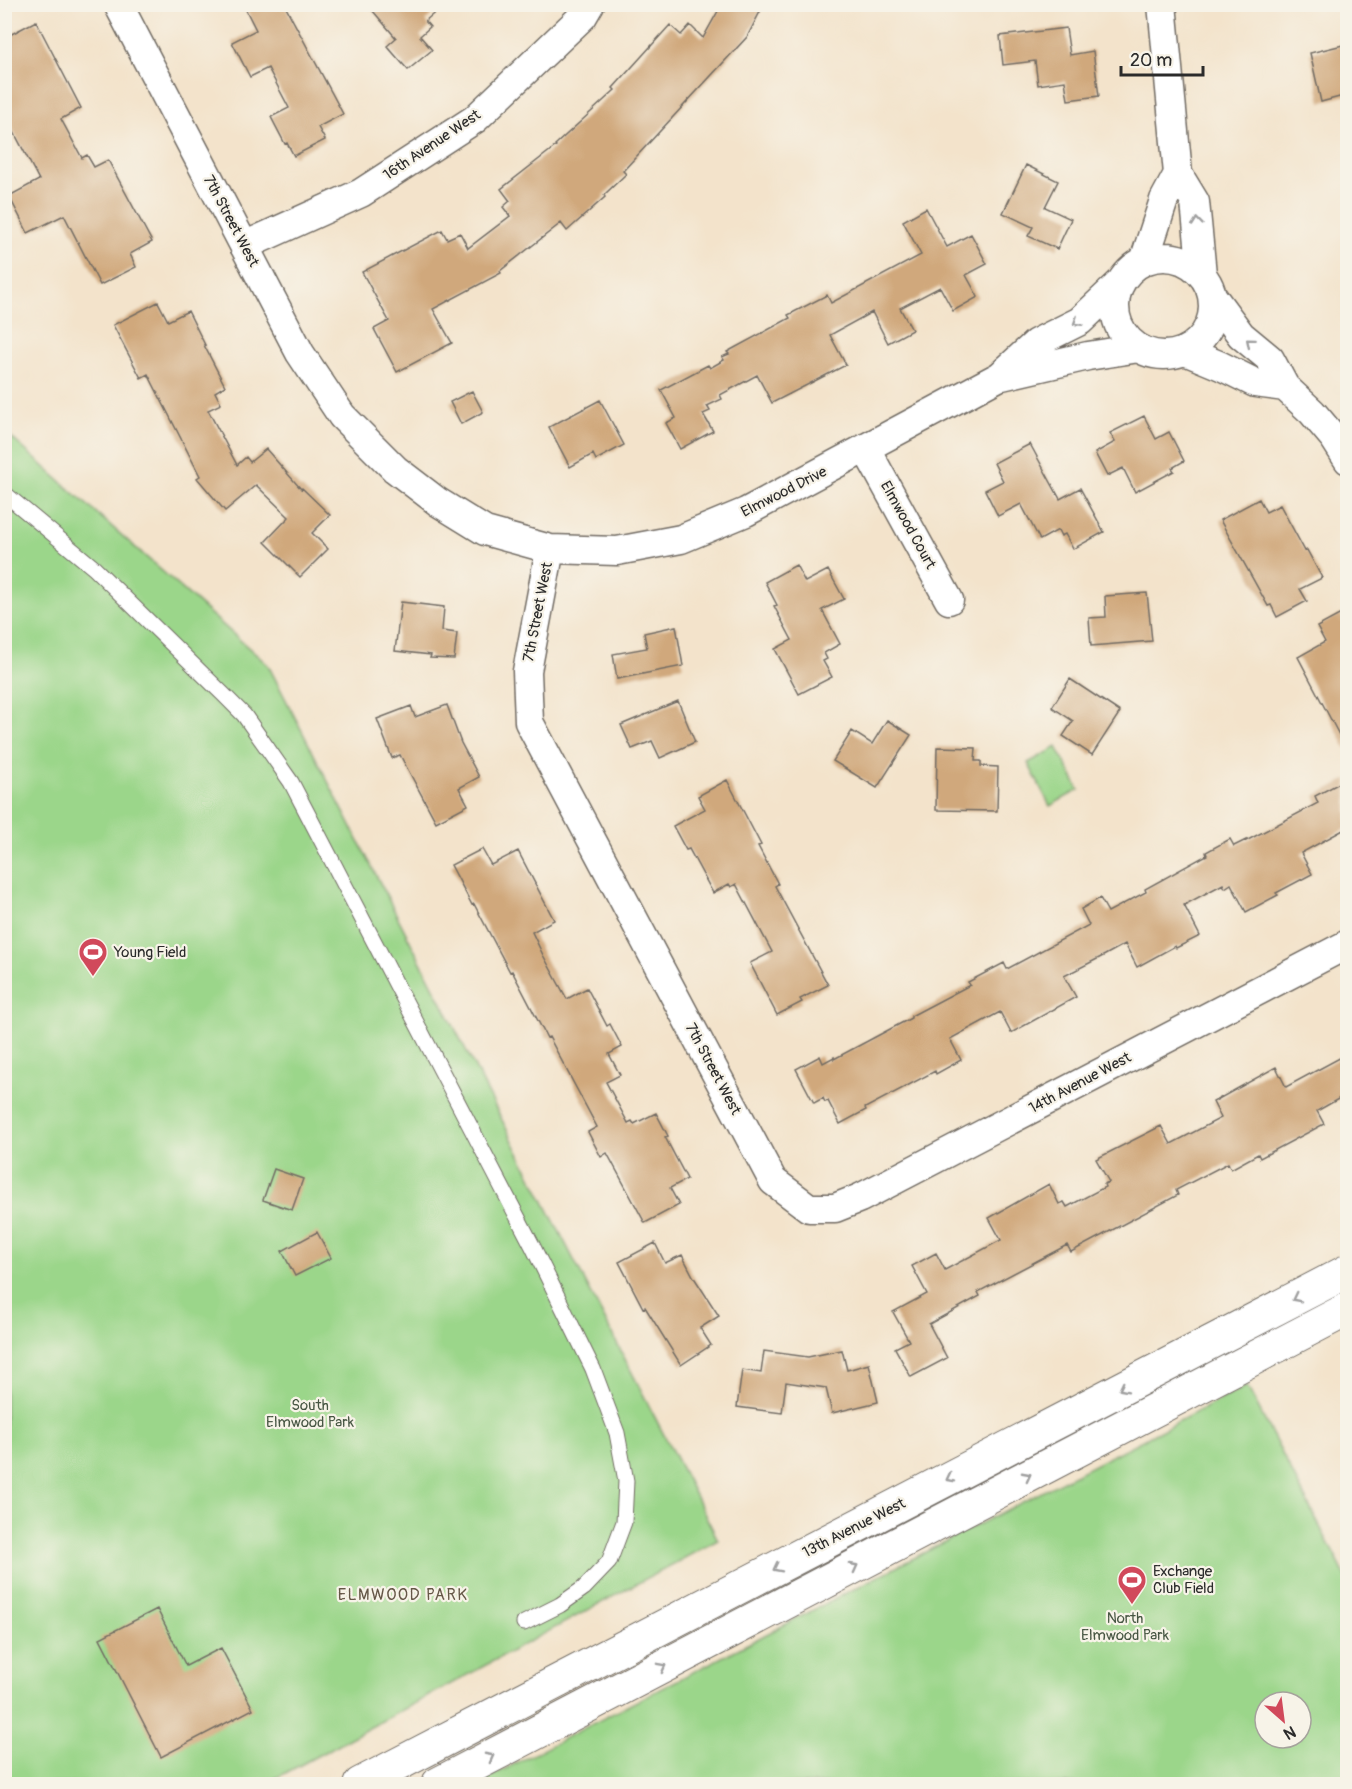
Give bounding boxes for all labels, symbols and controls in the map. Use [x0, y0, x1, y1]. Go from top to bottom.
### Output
scale bar [1121, 39, 1204, 77]
text: 20 m [1130, 49, 1172, 72]
street label: 16th Avenue West [380, 105, 485, 185]
street label: 7th Street West [199, 172, 264, 271]
one-way arrow [1191, 217, 1204, 226]
one-way arrow [1073, 314, 1083, 326]
one-way arrow [1246, 339, 1257, 350]
street label: Elmwood Drive [738, 462, 831, 522]
street label: Elmwood Court [876, 478, 940, 573]
street label: 7th Street West [519, 560, 557, 663]
sports icon: Young Field [77, 936, 109, 978]
place label: Young Field [113, 943, 186, 962]
street label: 7th Street West [681, 1020, 746, 1119]
street label: 14th Avenue West [1026, 1048, 1135, 1118]
one-way arrow [1291, 1291, 1302, 1303]
one-way arrow [1118, 1381, 1129, 1393]
park label: South Elmwood Park [266, 1396, 355, 1432]
one-way arrow [945, 1471, 956, 1483]
one-way arrow [1020, 1472, 1031, 1484]
street label: 13th Avenue West [799, 1493, 909, 1562]
one-way arrow [772, 1561, 783, 1573]
place label: Exchange Club Field [1153, 1562, 1214, 1598]
one-way arrow [848, 1563, 858, 1574]
sports icon: Exchange Club Field [1116, 1564, 1148, 1606]
district label: ELMWOOD PARK [338, 1585, 468, 1605]
park label: North Elmwood Park [1081, 1609, 1170, 1645]
one-way arrow [656, 1663, 667, 1674]
north arrow [1253, 1690, 1313, 1750]
text: N [1280, 1721, 1299, 1744]
one-way arrow [483, 1753, 494, 1765]

